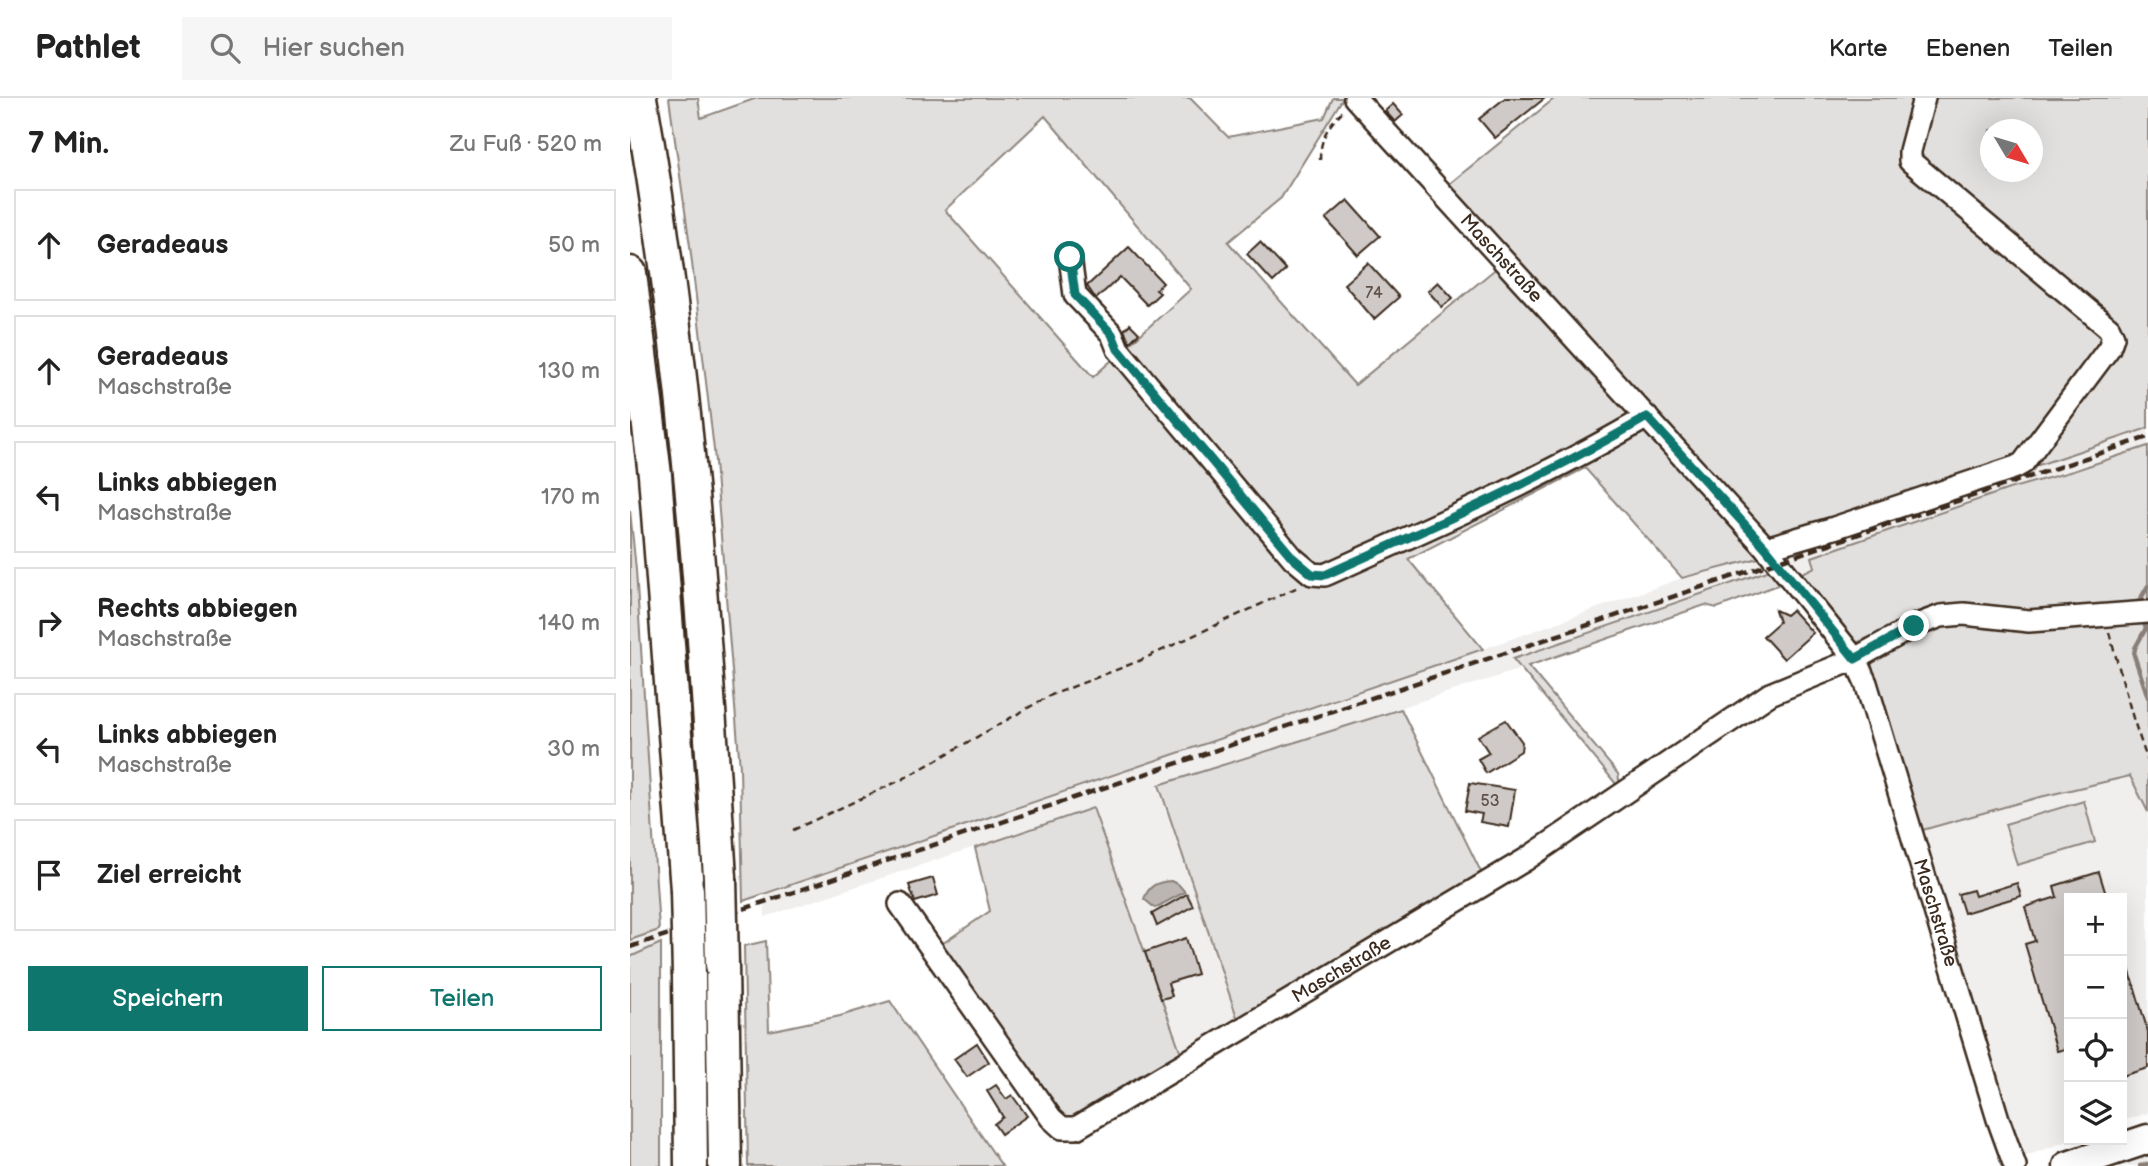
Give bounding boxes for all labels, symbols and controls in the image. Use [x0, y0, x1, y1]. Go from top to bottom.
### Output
search box [182, 17, 672, 80]
text: Pathlet [35, 28, 140, 68]
icon: search [206, 29, 244, 67]
text: Hier suchen [262, 33, 405, 64]
text: Karte [1829, 34, 1887, 63]
text: Ebenen [1925, 34, 2010, 63]
text: Teilen [2048, 34, 2113, 63]
north arrow [1980, 119, 2043, 182]
text: 7 Min. [28, 126, 109, 162]
text: Zu Fuß · 520 m [450, 130, 602, 158]
street label: Maschstraße [1455, 209, 1547, 307]
icon: ahead [30, 226, 68, 264]
text: Geradeaus [97, 230, 228, 261]
text: 50 m [548, 231, 600, 259]
route start [1054, 241, 1085, 272]
house number: 74 [1365, 284, 1383, 303]
text: Geradeaus [97, 342, 228, 373]
icon: ahead [30, 352, 68, 390]
text: 130 m [538, 357, 600, 385]
text: Maschstraße [97, 373, 232, 401]
text: Links abbiegen [97, 468, 277, 499]
icon: left [30, 478, 68, 516]
text: 170 m [541, 483, 600, 511]
text: Maschstraße [97, 499, 232, 527]
text: Rechts abbiegen [97, 594, 298, 625]
icon: right [30, 604, 68, 642]
text: 140 m [538, 609, 600, 637]
route end [1898, 610, 1929, 641]
text: Maschstraße [97, 625, 232, 653]
text: Links abbiegen [97, 720, 277, 751]
icon: left [30, 730, 68, 768]
text: 30 m [547, 735, 600, 763]
text: Maschstraße [97, 751, 232, 779]
house number: 53 [1480, 792, 1500, 811]
icon: arrive [30, 856, 68, 894]
street label: Maschstraße [1908, 856, 1963, 969]
text: Ziel erreicht [97, 860, 241, 891]
map controls [2064, 893, 2127, 1145]
button: + [2064, 893, 2127, 956]
street label: Maschstraße [1288, 931, 1395, 1008]
button: − [2064, 956, 2127, 1019]
button: Speichern [28, 966, 308, 1031]
button: Teilen [322, 966, 602, 1031]
button: locate [2064, 1019, 2127, 1082]
button: layers [2064, 1082, 2127, 1145]

